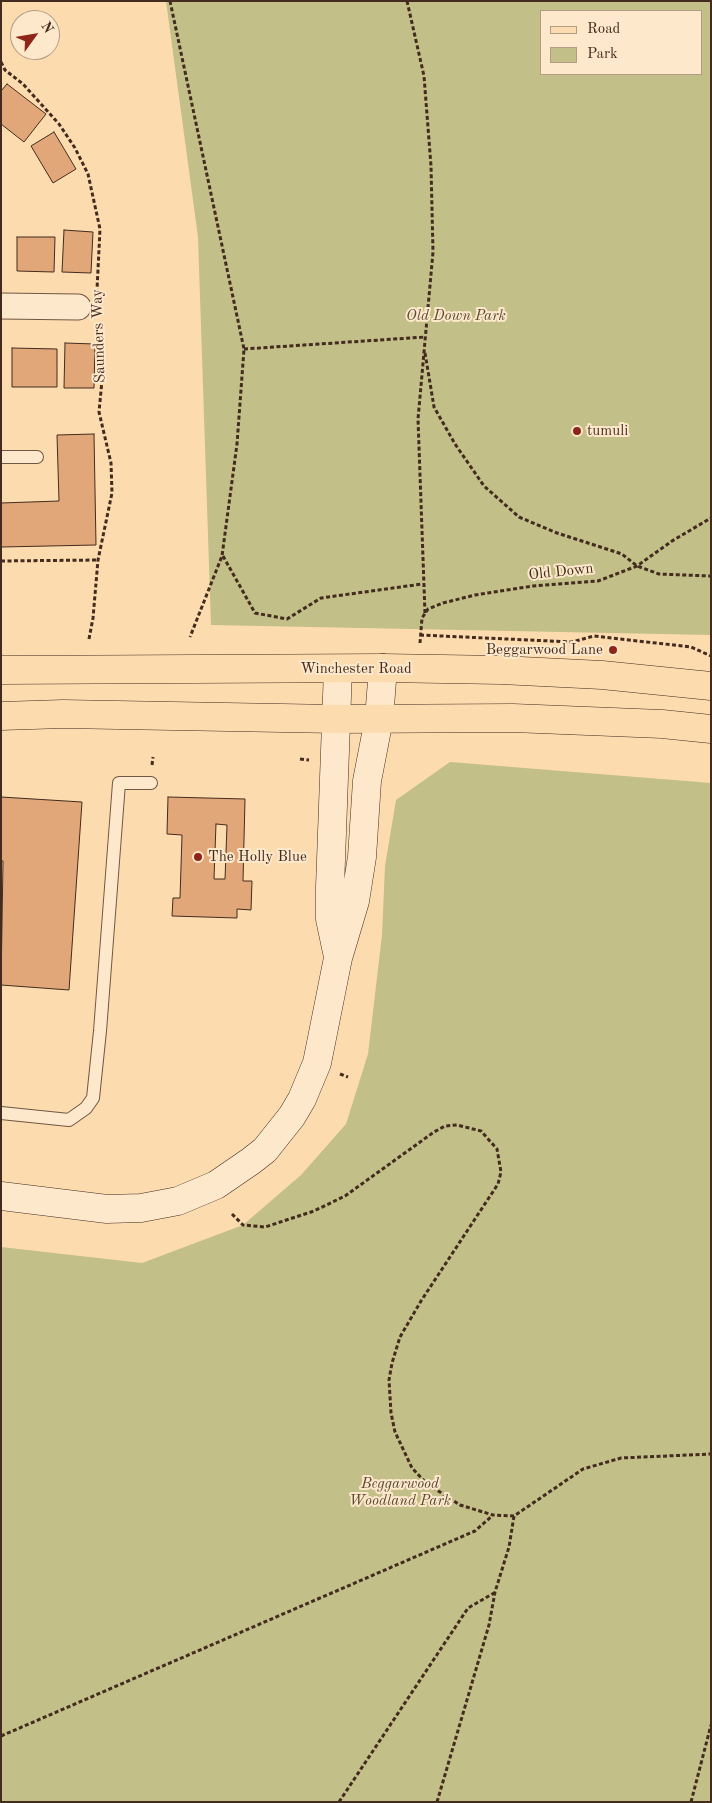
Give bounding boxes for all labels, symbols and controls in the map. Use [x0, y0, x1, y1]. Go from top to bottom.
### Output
north arrow [10, 10, 60, 60]
legend [540, 10, 702, 75]
text: N [38, 19, 56, 36]
text: Road [587, 22, 620, 37]
text: Park [587, 47, 618, 62]
street label: Saunders Way [88, 289, 110, 383]
park label: Old Down Park [406, 307, 506, 325]
place label: tumuli [587, 422, 628, 440]
marker: tumuli [571, 425, 583, 437]
street label: Old Down [528, 560, 594, 584]
place label: Beggarwood Lane [486, 641, 603, 659]
marker: Beggarwood Lane [607, 644, 619, 656]
street label: Winchester Road [300, 660, 412, 678]
place label: The Holly Blue [208, 848, 307, 866]
marker: The Holly Blue [192, 851, 204, 863]
park label: Beggarwood Woodland Park [349, 1475, 451, 1510]

